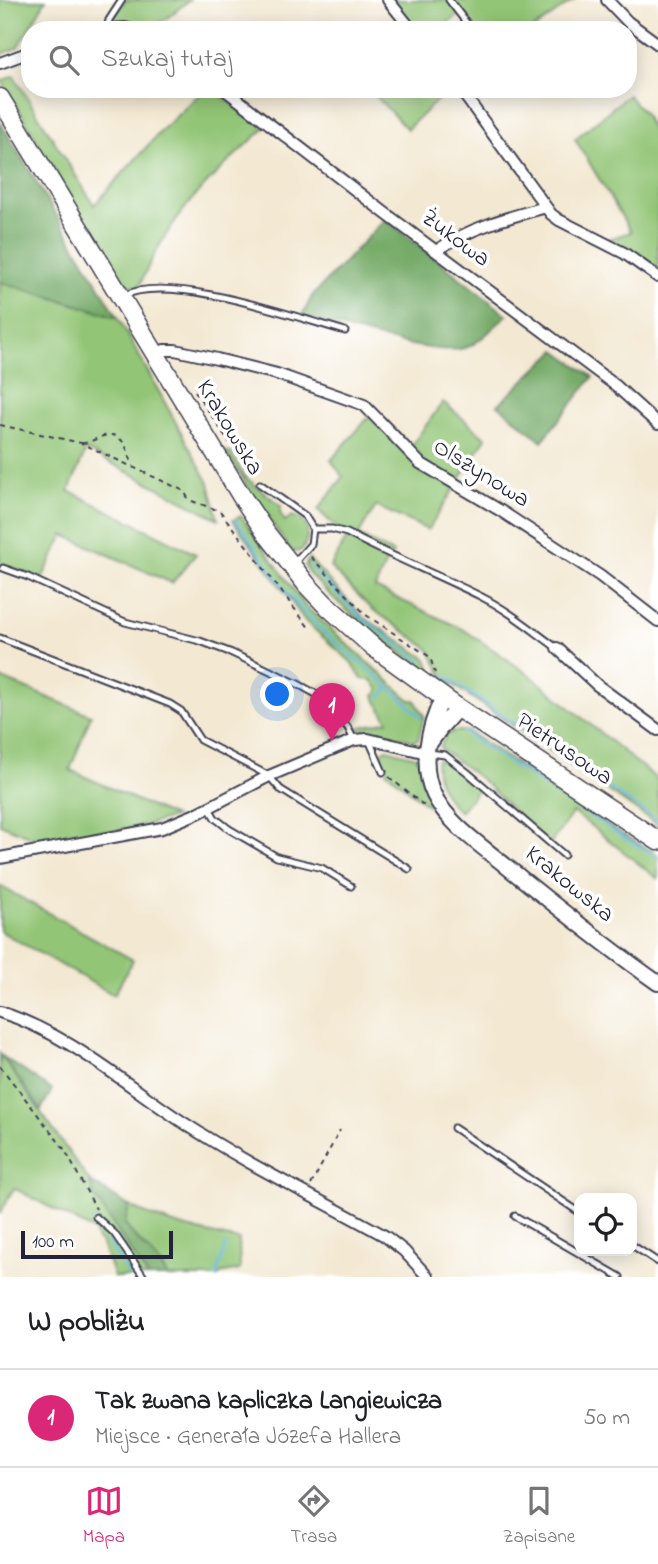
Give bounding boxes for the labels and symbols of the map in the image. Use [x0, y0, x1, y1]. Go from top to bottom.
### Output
street label: Żukowa [413, 201, 497, 277]
street label: Krakowska [187, 373, 271, 483]
street label: Olszynowa [425, 430, 536, 518]
your location [260, 677, 294, 711]
pin: 1 [309, 683, 355, 741]
street label: Pietrusowa [509, 705, 619, 795]
street label: Krakowska [517, 838, 621, 932]
scale bar [21, 1228, 173, 1260]

